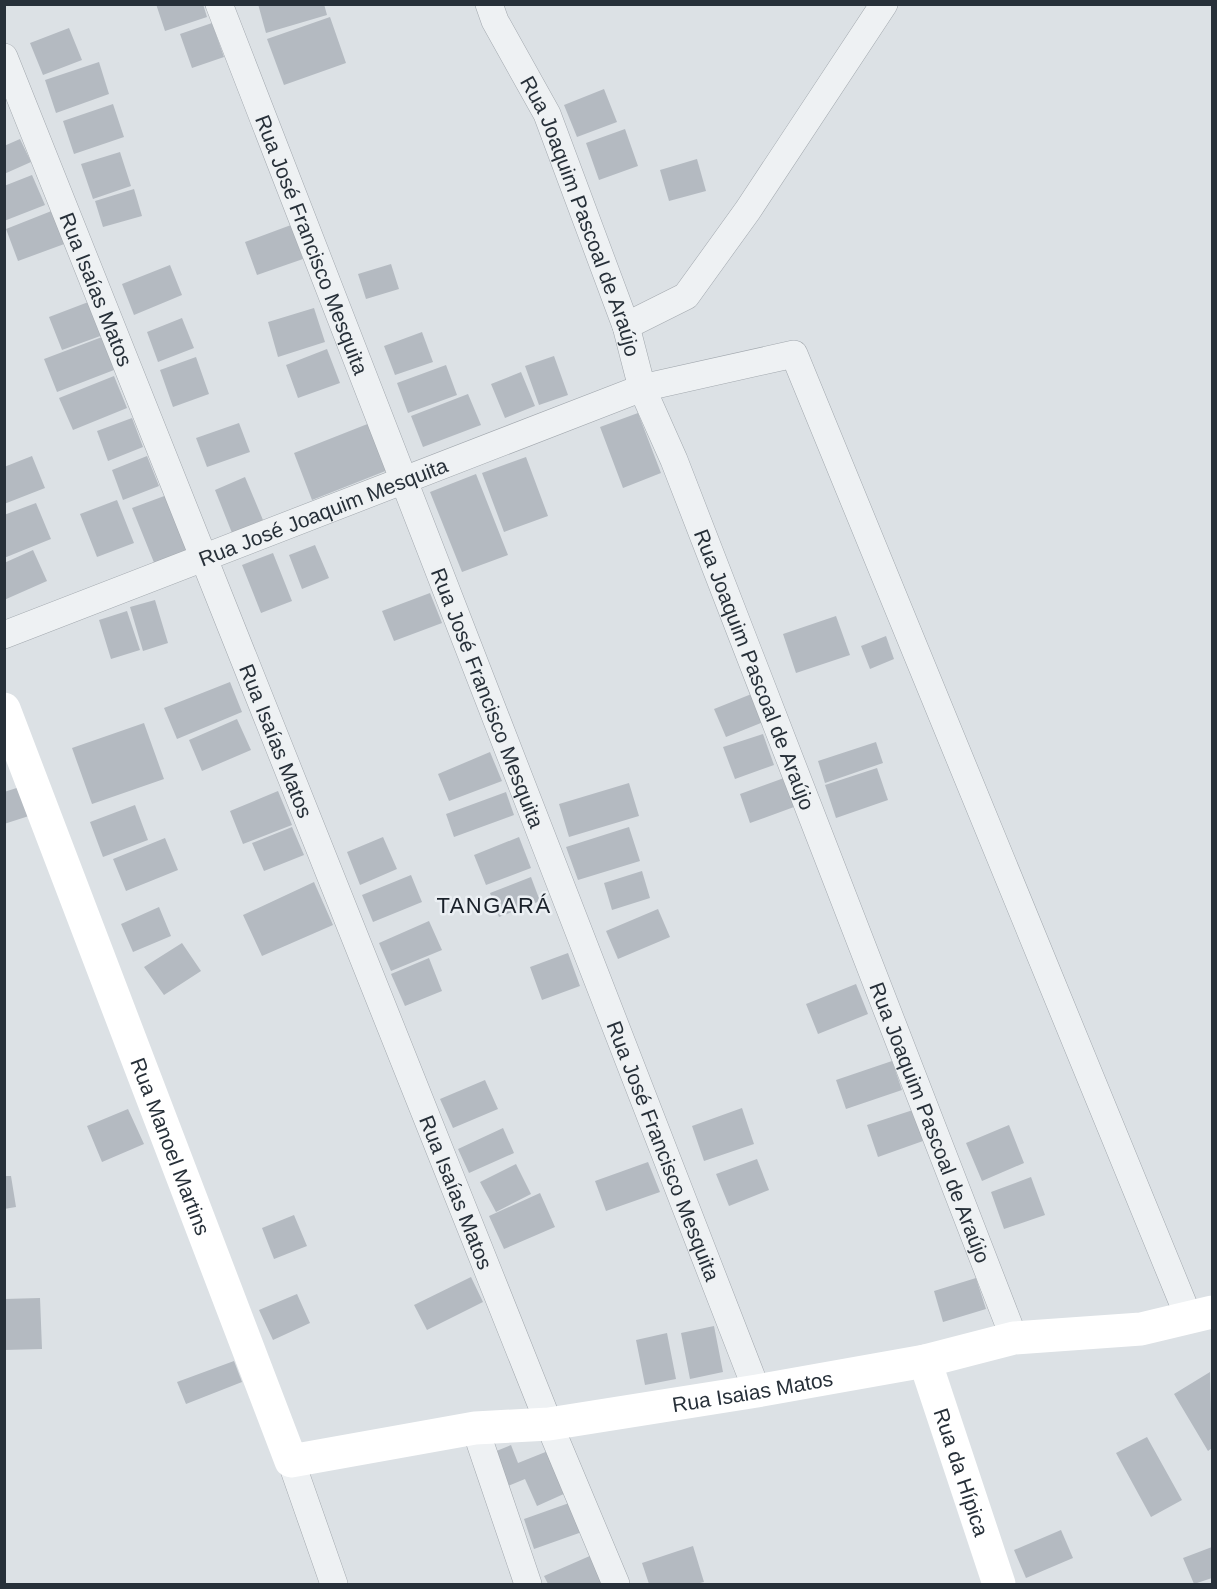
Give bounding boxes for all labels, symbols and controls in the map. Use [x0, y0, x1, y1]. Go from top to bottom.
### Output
street label: Rua Joaquim Pascoal de Araújo [516, 72, 645, 359]
street label: Rua José Francisco Mesquita [252, 111, 373, 378]
street label: Rua Isaías Matos [56, 209, 138, 369]
street label: Rua José Joaquim Mesquita [195, 453, 451, 570]
street label: Rua Joaquim Pascoal de Araújo [690, 526, 820, 813]
street label: Rua José Francisco Mesquita [427, 564, 549, 831]
street label: Rua Isaías Matos [236, 660, 318, 821]
district label: TANGARÁ [436, 893, 552, 918]
street label: Rua Joaquim Pascoal de Araújo [866, 979, 995, 1266]
street label: Rua José Francisco Mesquita [603, 1018, 725, 1284]
street label: Rua Manoel Martins [127, 1054, 215, 1238]
street label: Rua Isaías Matos [416, 1112, 498, 1272]
street label: Rua Isaias Matos [671, 1366, 834, 1416]
street label: Rua da Hípica [930, 1405, 994, 1539]

